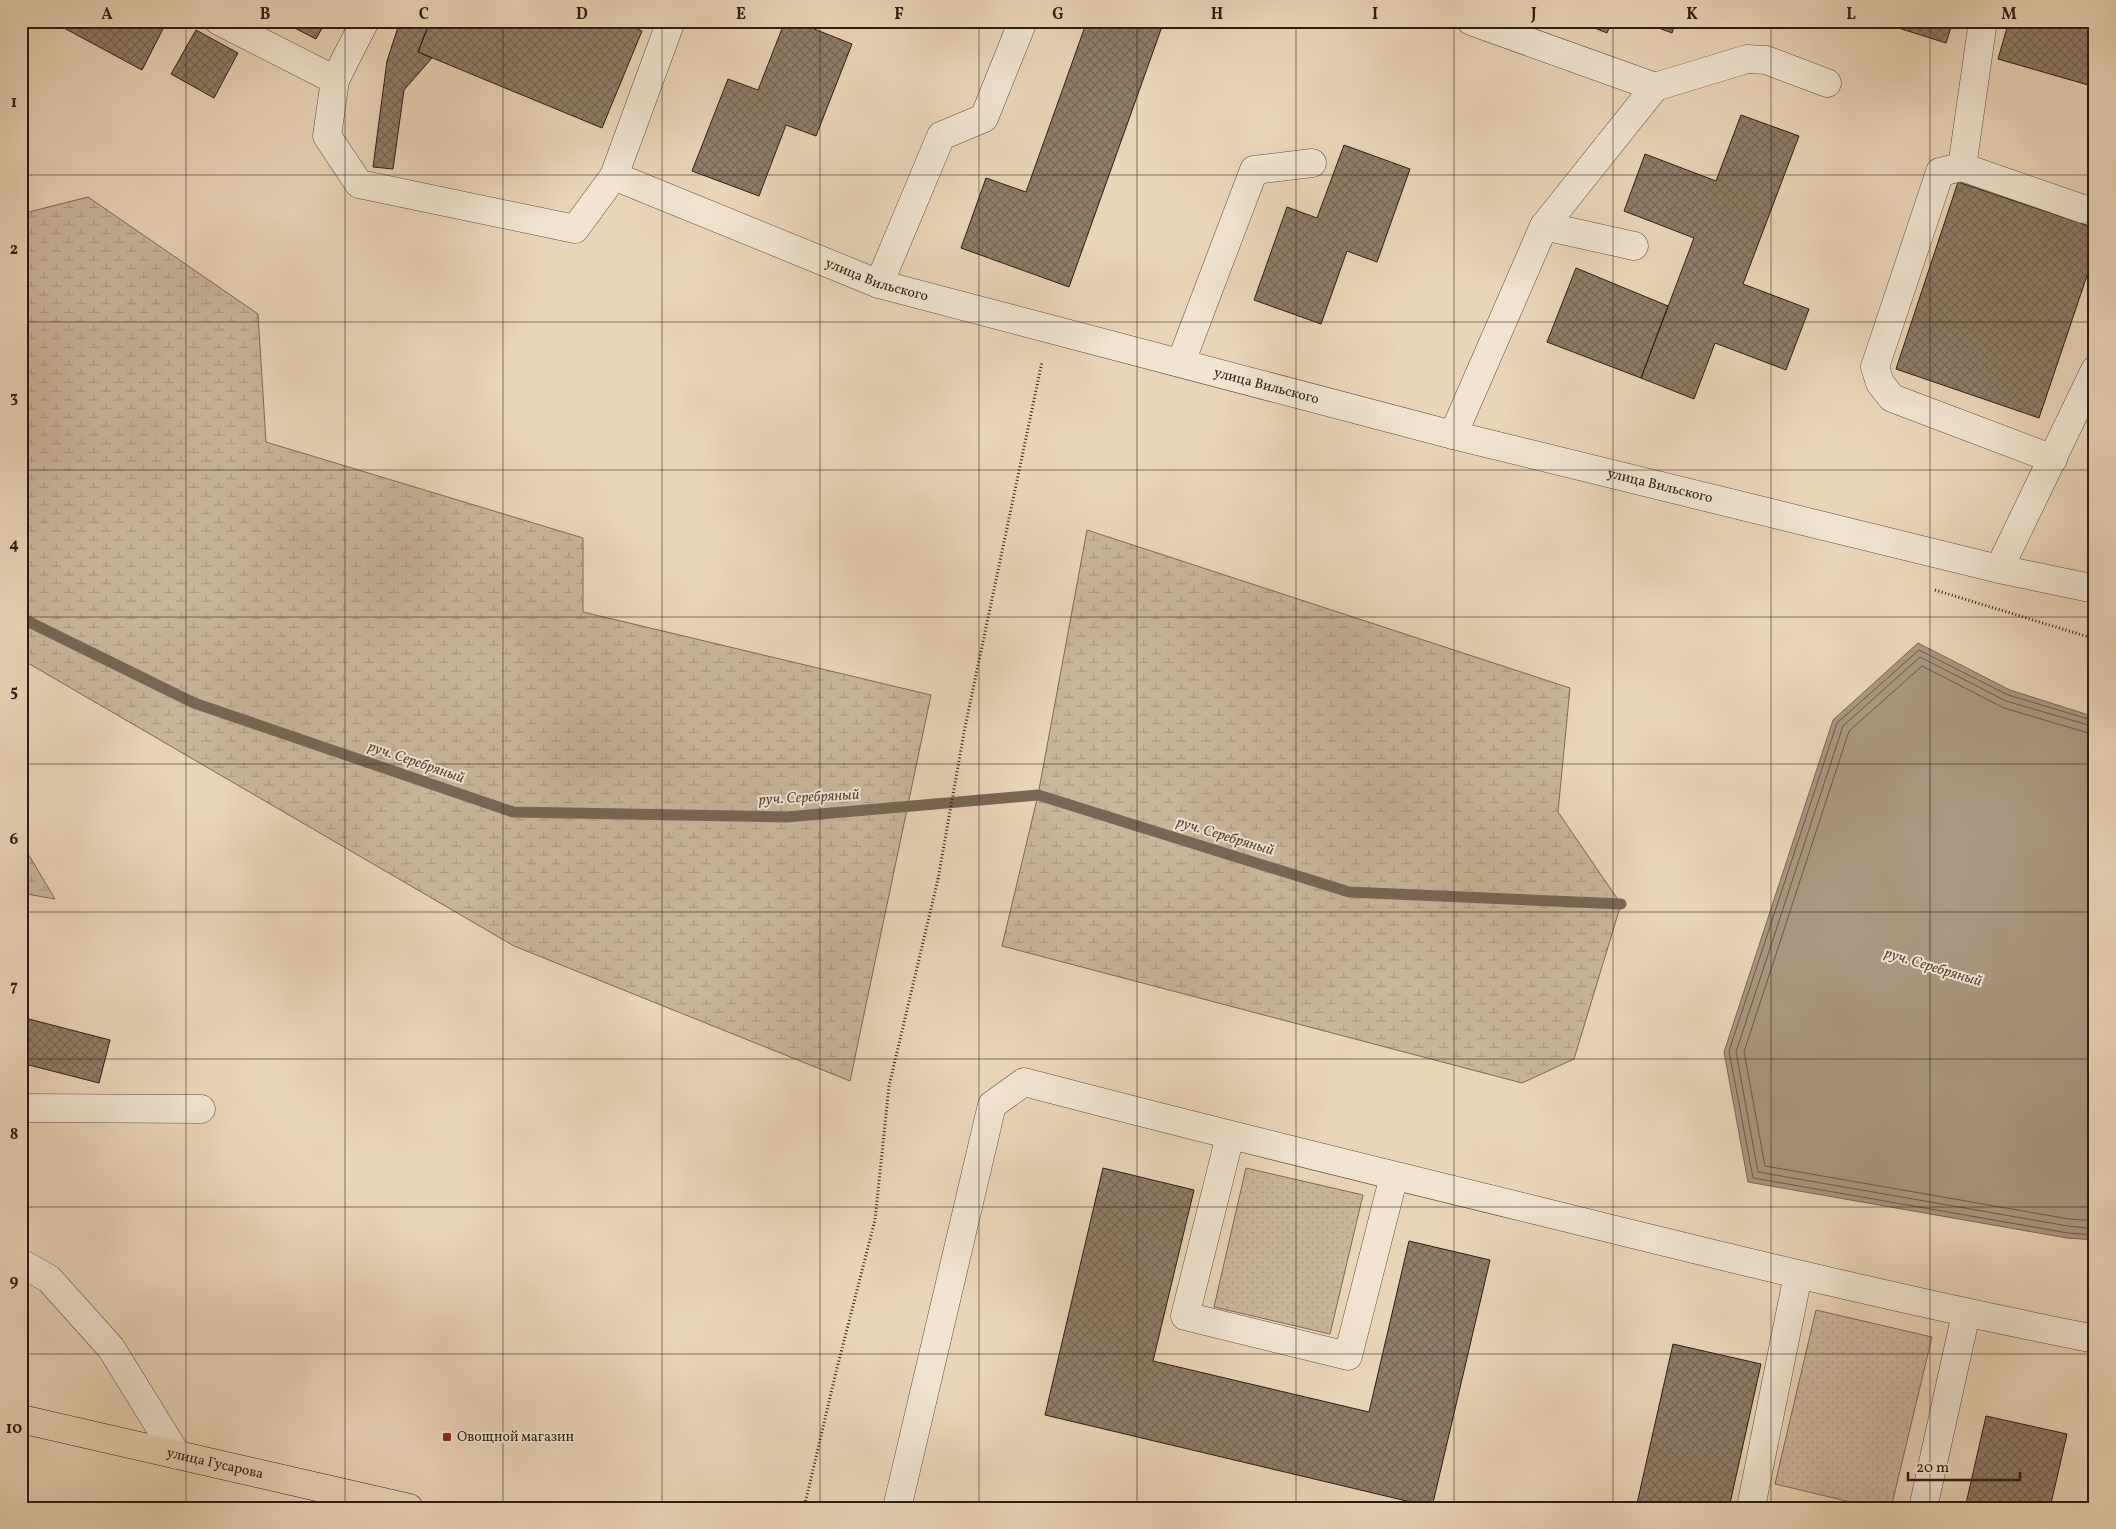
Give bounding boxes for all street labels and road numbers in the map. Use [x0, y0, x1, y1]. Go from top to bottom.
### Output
street label: улица Вильского [822, 254, 930, 306]
street label: улица Вильского [1212, 363, 1321, 409]
street label: улица Вильского [1605, 464, 1715, 508]
street label: улица Гусарова [165, 1443, 265, 1484]

